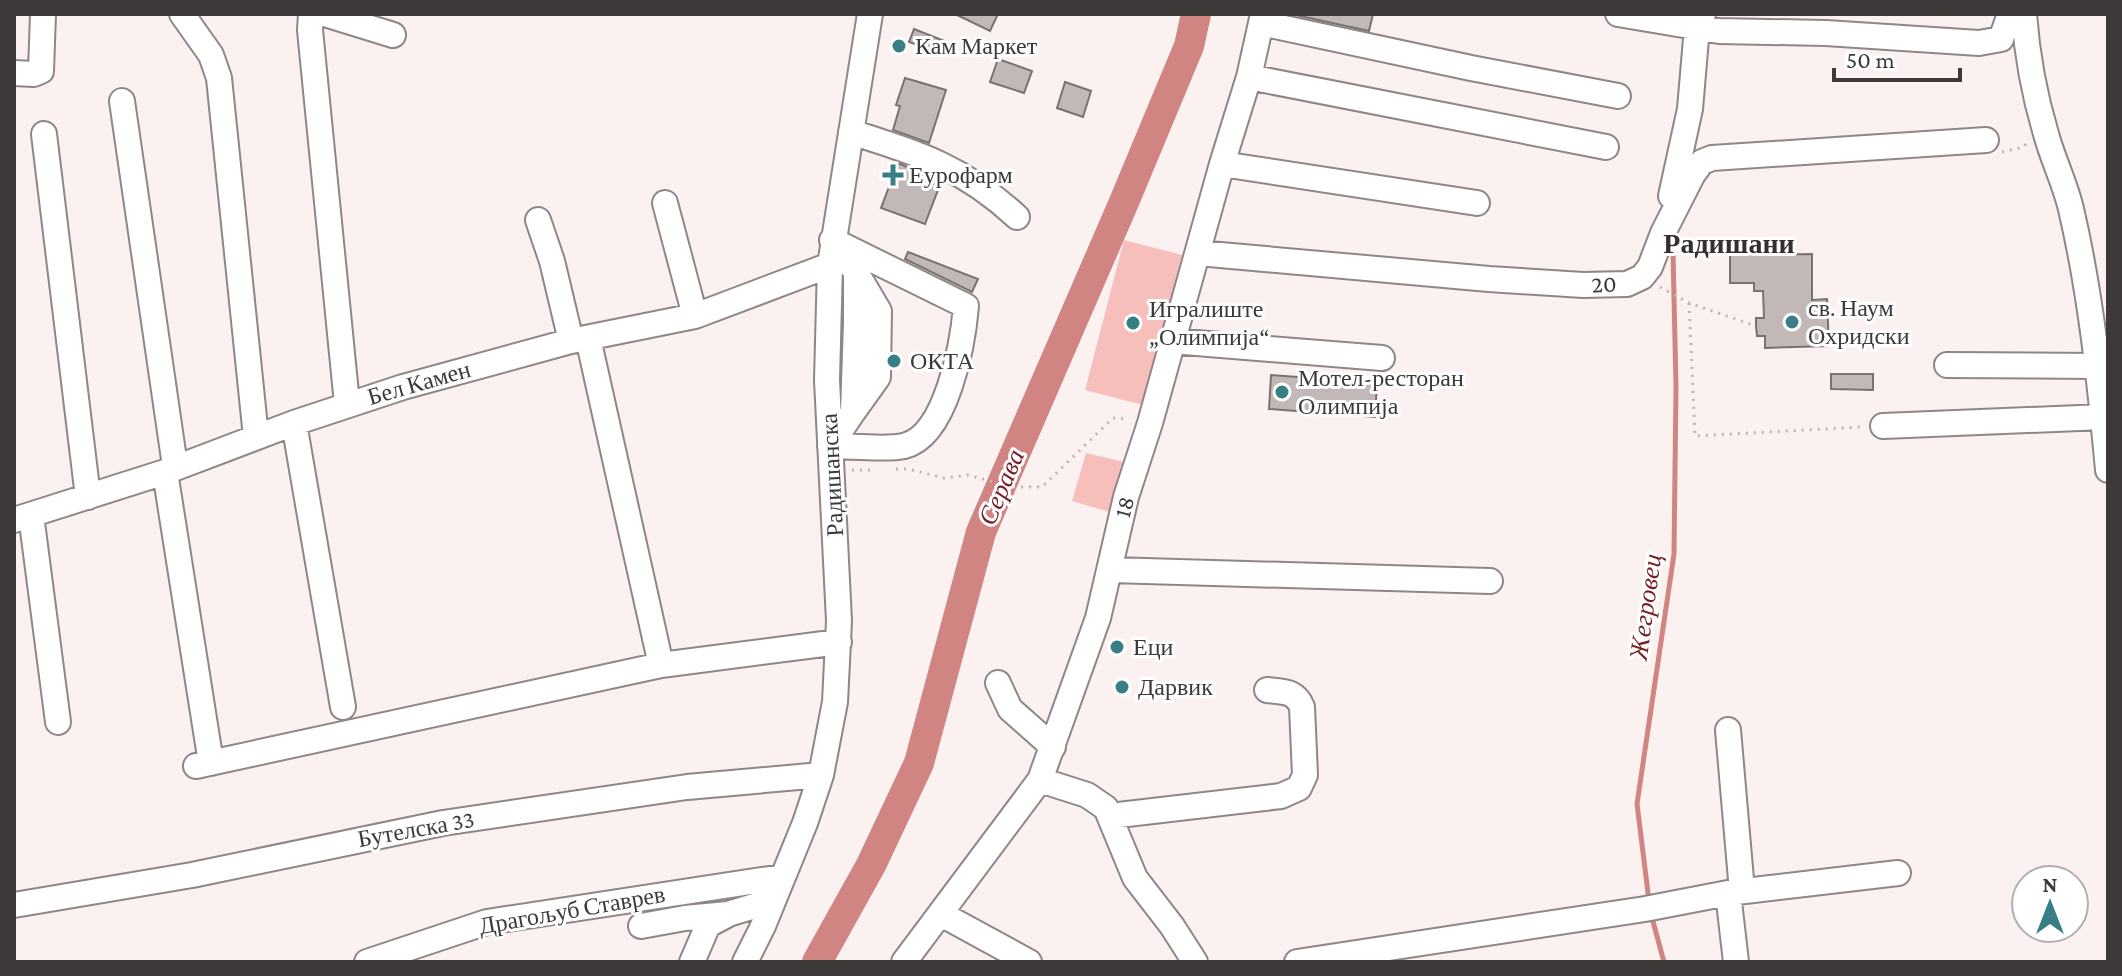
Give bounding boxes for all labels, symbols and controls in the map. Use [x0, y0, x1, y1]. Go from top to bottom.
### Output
place label: Кам Маркет [915, 32, 1038, 59]
scale bar [1834, 32, 1960, 82]
marker: Кам Маркет [890, 37, 908, 55]
text: 50 m [1846, 46, 1895, 73]
place label: Еурофарм [909, 161, 1013, 188]
marker: Еурофарм [884, 166, 902, 184]
district label: Радишани [1663, 228, 1795, 259]
street label: 20 [1591, 270, 1617, 297]
place label: св. Наум Охридски [1808, 294, 1910, 349]
place label: Игралиште „Олимпија“ [1149, 295, 1269, 350]
marker: св. Наум Охридски [1783, 313, 1801, 331]
marker: Игралиште „Олимпија“ [1124, 314, 1142, 332]
place label: ОКТА [910, 347, 975, 374]
marker: ОКТА [885, 352, 903, 370]
street label: Бел Камен [364, 355, 474, 410]
place label: Мотел-ресторан Олимпија [1298, 364, 1464, 419]
marker: Мотел-ресторан Олимпија [1273, 383, 1291, 401]
street label: Радишанска [815, 412, 848, 537]
water label: Серава [973, 445, 1030, 529]
street label: 18 [1108, 493, 1139, 520]
water label: Жегровец [1624, 552, 1667, 663]
place label: Еци [1133, 633, 1174, 660]
marker: Еци [1108, 638, 1126, 656]
place label: Дарвик [1138, 673, 1213, 700]
marker: Дарвик [1113, 678, 1131, 696]
street label: Бутелска 33 [355, 805, 476, 852]
north arrow [2010, 864, 2090, 944]
text: N [2043, 872, 2058, 897]
street label: Драгољуб Ставрев [477, 880, 667, 939]

